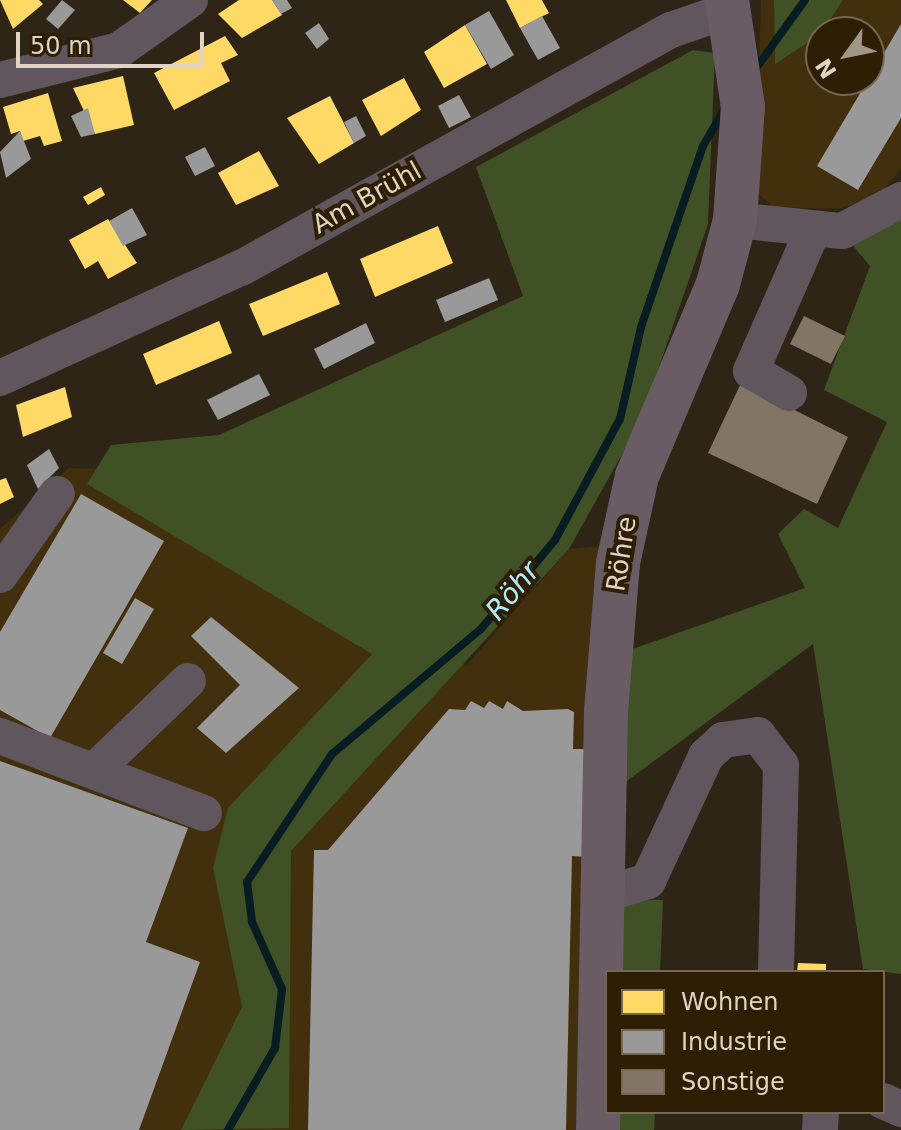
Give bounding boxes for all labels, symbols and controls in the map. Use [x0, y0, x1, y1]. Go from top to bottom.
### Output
scale bar [20, 16, 208, 66]
north arrow [805, 16, 885, 96]
text: 50 m [30, 32, 92, 60]
text: N [811, 54, 842, 83]
street label: Am Brühl [307, 155, 427, 241]
street label: Röhre [601, 514, 643, 594]
water label: Röhr [479, 555, 547, 627]
legend [605, 970, 885, 1114]
text: Wohnen [681, 988, 778, 1016]
text: Industrie [681, 1028, 787, 1056]
text: Sonstige [681, 1068, 785, 1096]

